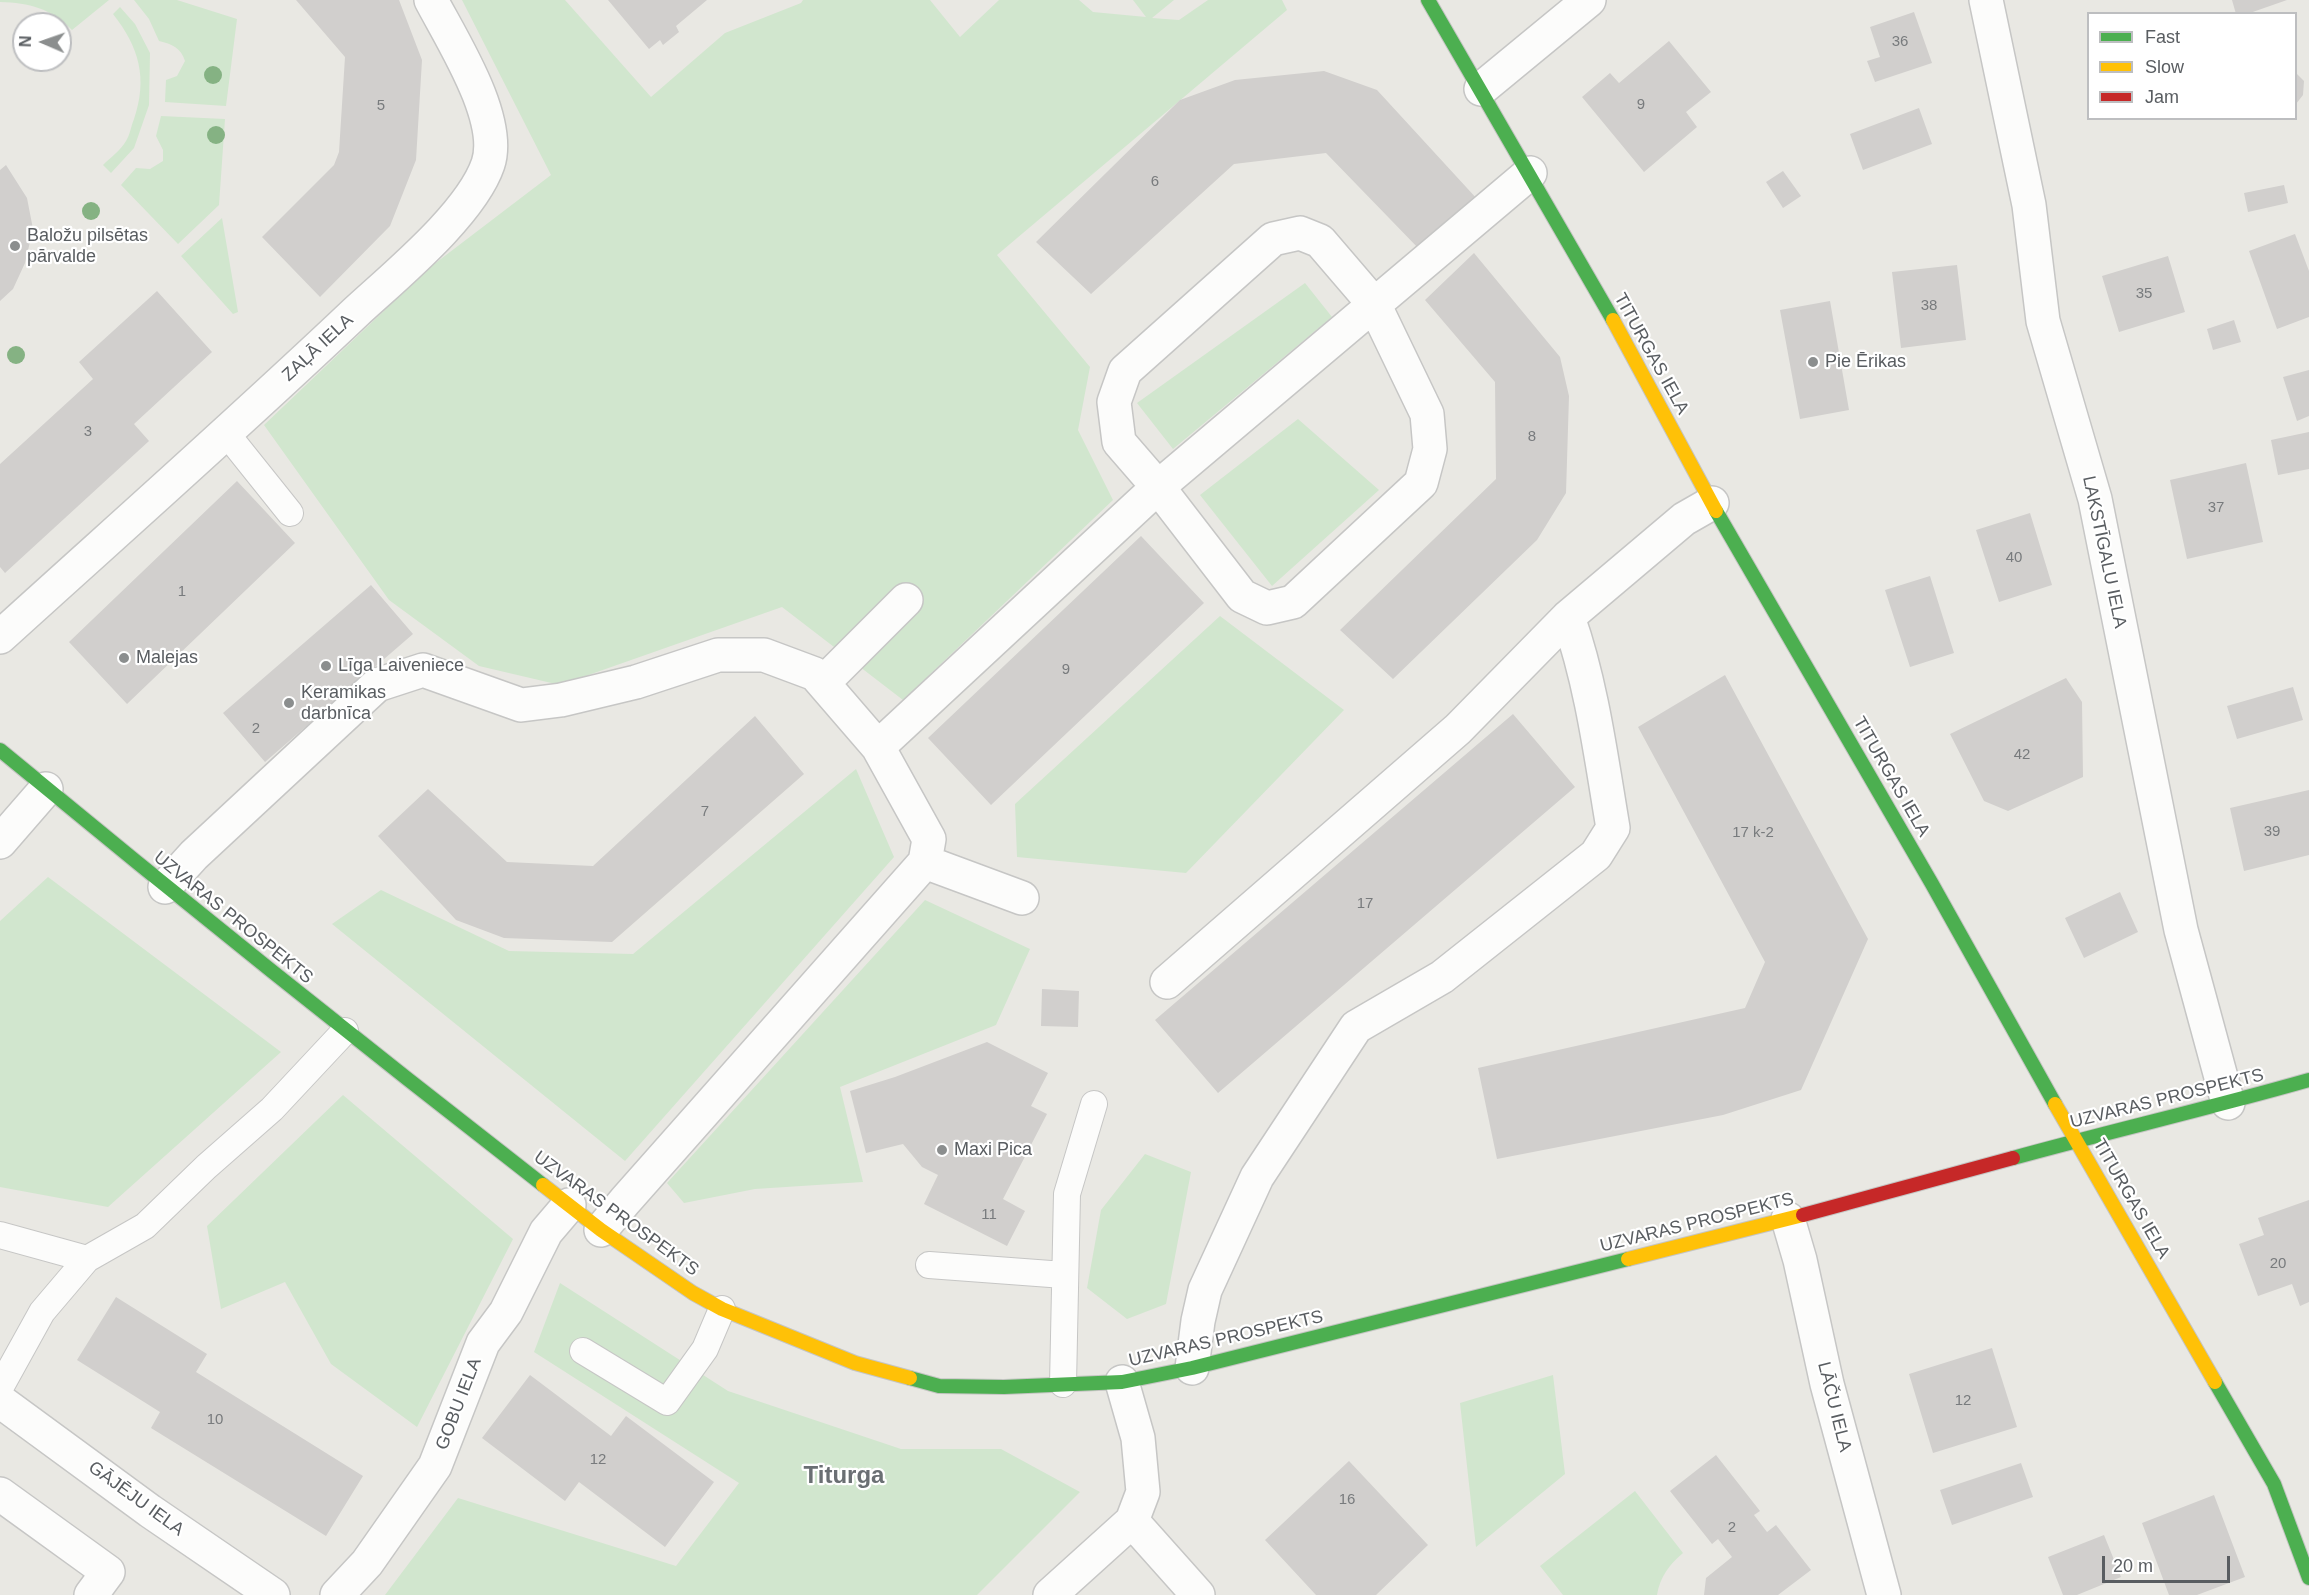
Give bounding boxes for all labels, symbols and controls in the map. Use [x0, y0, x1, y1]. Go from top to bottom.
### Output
north arrow [12, 12, 72, 72]
legend [2087, 12, 2297, 120]
text: Fast [2145, 27, 2180, 47]
house number: 36 [1892, 33, 1908, 51]
text: N [17, 35, 34, 47]
text: Slow [2145, 57, 2184, 77]
text: Jam [2145, 87, 2179, 107]
house number: 9 [1637, 96, 1645, 114]
house number: 5 [377, 97, 385, 115]
house number: 6 [1151, 173, 1159, 191]
place label: Baložu pilsētas pārvalde [27, 225, 148, 268]
marker: Baložu pilsētas pārvalde [8, 239, 22, 253]
house number: 35 [2136, 285, 2152, 303]
street label: TITURGAS IELA [1609, 290, 1693, 418]
house number: 38 [1921, 297, 1937, 315]
street label: ZAĻĀ IELA [278, 310, 358, 386]
place label: Pie Ērikas [1825, 351, 1906, 373]
marker: Pie Ērikas [1806, 355, 1820, 369]
house number: 3 [84, 423, 92, 441]
house number: 8 [1528, 428, 1536, 446]
street label: LAKSTĪGALU IELA [2077, 474, 2131, 630]
house number: 37 [2208, 499, 2224, 517]
house number: 40 [2006, 549, 2022, 567]
house number: 1 [178, 583, 186, 601]
place label: Malejas [136, 647, 198, 669]
marker: Malejas [117, 651, 131, 665]
place label: Līga Laiveniece [338, 655, 464, 677]
marker: Līga Laiveniece [319, 659, 333, 673]
house number: 9 [1062, 661, 1070, 679]
place label: Keramikas darbnīca [301, 682, 386, 724]
marker: Keramikas darbnīca [282, 696, 296, 710]
street label: TITURGAS IELA [1848, 713, 1934, 841]
house number: 2 [252, 720, 260, 738]
house number: 42 [2014, 746, 2030, 764]
house number: 7 [701, 803, 709, 821]
house number: 39 [2264, 823, 2280, 841]
house number: 17 k-2 [1732, 824, 1774, 842]
street label: UZVARAS PROSPEKTS [149, 847, 317, 989]
house number: 17 [1357, 895, 1373, 913]
street label: UZVARAS PROSPEKTS [2068, 1064, 2266, 1134]
street label: TITURGAS IELA [2088, 1135, 2174, 1263]
place label: Maxi Pica [954, 1139, 1032, 1161]
marker: Maxi Pica [935, 1143, 949, 1157]
street label: UZVARAS PROSPEKTS [529, 1147, 703, 1281]
street label: UZVARAS PROSPEKTS [1598, 1188, 1796, 1258]
house number: 11 [981, 1206, 997, 1224]
house number: 20 [2270, 1255, 2286, 1273]
street label: UZVARAS PROSPEKTS [1127, 1306, 1325, 1372]
street label: GOBU IELA [432, 1355, 486, 1453]
street label: LĀČU IELA [1812, 1360, 1856, 1454]
house number: 12 [1955, 1392, 1971, 1410]
house number: 10 [207, 1411, 223, 1429]
house number: 12 [590, 1451, 606, 1469]
street label: GĀJĒJU IELA [84, 1457, 188, 1541]
district label: Titurga [804, 1462, 884, 1490]
house number: 16 [1339, 1491, 1355, 1509]
house number: 2 [1728, 1519, 1736, 1537]
scale bar [2105, 1544, 2232, 1582]
text: 20 m [2113, 1556, 2153, 1576]

